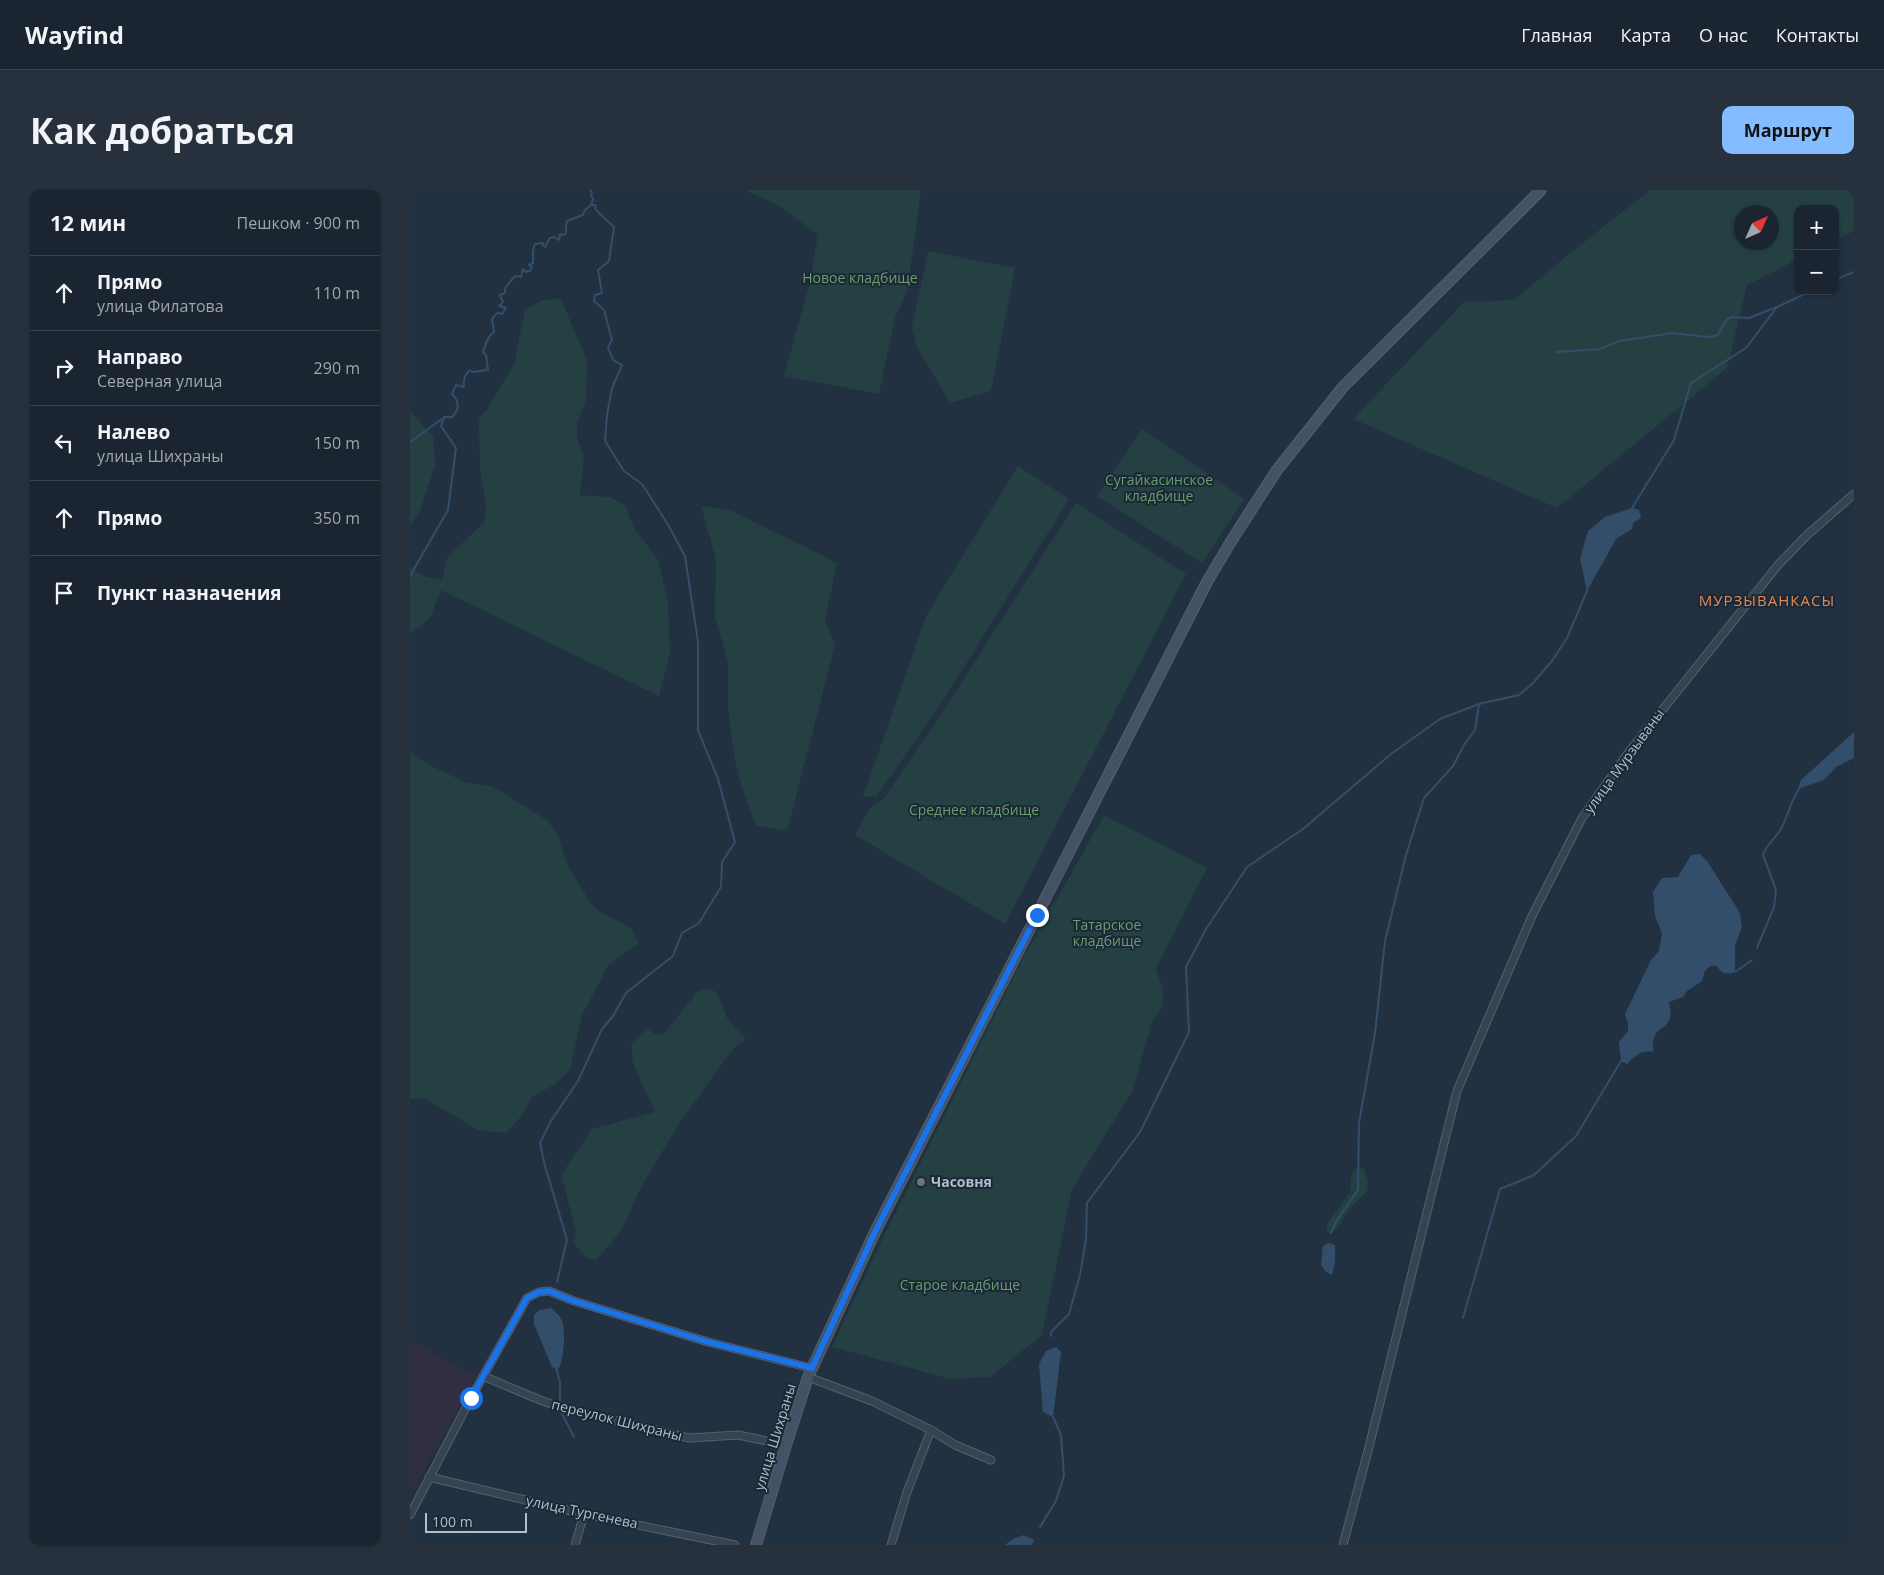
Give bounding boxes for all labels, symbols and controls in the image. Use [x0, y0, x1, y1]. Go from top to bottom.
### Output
text: Wayfind [25, 18, 124, 51]
text: Главная [1521, 23, 1593, 47]
text: Карта [1621, 23, 1671, 47]
text: О нас [1699, 23, 1748, 47]
text: Контакты [1776, 23, 1859, 47]
button: Маршрут [1722, 106, 1854, 154]
text: Как добраться [30, 107, 295, 154]
north arrow [1734, 205, 1779, 250]
map controls [1794, 205, 1839, 295]
button: + [1794, 205, 1839, 250]
text: 12 мин [50, 209, 126, 237]
text: Пешком · 900 m [237, 212, 360, 234]
button: − [1794, 250, 1839, 295]
park label: Новое кладбище [802, 268, 918, 287]
text: Прямо [97, 269, 162, 295]
icon: ahead [50, 279, 78, 307]
text: 110 m [314, 282, 360, 304]
text: улица Филатова [97, 295, 224, 317]
text: Направо [97, 344, 183, 370]
icon: right [50, 354, 78, 382]
text: 290 m [314, 357, 360, 379]
text: Северная улица [97, 370, 222, 392]
text: Налево [97, 419, 170, 445]
icon: left [50, 429, 78, 457]
text: 150 m [314, 432, 360, 454]
text: улица Шихраны [97, 445, 224, 467]
park label: Сугайкасинское кладбище [1105, 470, 1213, 505]
icon: ahead [50, 504, 78, 532]
text: Прямо [97, 505, 162, 531]
text: 350 m [314, 507, 360, 529]
icon: arrive [50, 579, 78, 607]
text: Пункт назначения [97, 580, 282, 606]
district label: МУРЗЫВАНКАСЫ [1699, 590, 1835, 610]
street label: улица Мурзываны [1579, 704, 1668, 817]
park label: Среднее кладбище [909, 800, 1039, 819]
route end [1026, 904, 1049, 927]
park label: Татарское кладбище [1073, 915, 1141, 950]
place label: Часовня [931, 1172, 992, 1191]
marker: Часовня [915, 1176, 927, 1188]
park label: Старое кладбище [900, 1275, 1020, 1294]
street label: улица Шихраны [749, 1381, 800, 1493]
route start [460, 1387, 483, 1410]
street label: переулок Шихраны [550, 1394, 684, 1445]
street label: улица Тургенева [524, 1490, 640, 1533]
scale bar [425, 1510, 528, 1533]
text: 100 m [432, 1512, 473, 1531]

